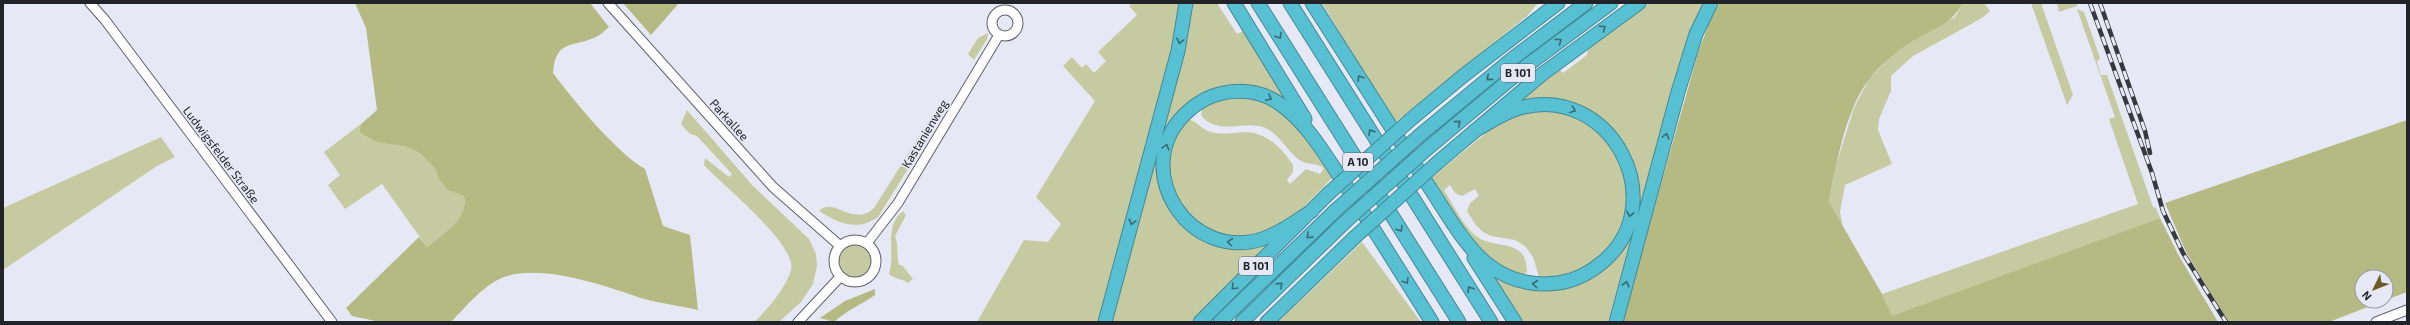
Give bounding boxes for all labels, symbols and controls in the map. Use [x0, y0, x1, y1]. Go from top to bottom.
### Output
one-way arrow [1599, 25, 1606, 33]
one-way arrow [1274, 32, 1282, 39]
one-way arrow [1177, 38, 1185, 45]
one-way arrow [1555, 39, 1562, 46]
road number: B 101 [1501, 64, 1535, 82]
one-way arrow [1486, 73, 1493, 80]
one-way arrow [1357, 75, 1365, 82]
one-way arrow [1265, 93, 1272, 101]
street label: Parkallee [707, 96, 752, 143]
street label: Kastanienweg [898, 96, 950, 170]
street label: Ludwigsfelder Straße [181, 103, 263, 206]
one-way arrow [1569, 106, 1576, 114]
one-way arrow [1453, 121, 1460, 128]
one-way arrow [1368, 129, 1375, 136]
one-way arrow [1661, 133, 1670, 140]
one-way arrow [1161, 143, 1170, 150]
road number: A 10 [1343, 153, 1373, 171]
one-way arrow [1627, 211, 1635, 217]
one-way arrow [1128, 218, 1137, 225]
one-way arrow [1396, 225, 1403, 232]
one-way arrow [1306, 231, 1314, 239]
one-way arrow [1227, 238, 1233, 247]
road number: B 101 [1239, 257, 1273, 275]
north arrow [2354, 269, 2394, 309]
one-way arrow [1401, 277, 1409, 284]
one-way arrow [1532, 279, 1538, 288]
one-way arrow [1621, 281, 1629, 288]
one-way arrow [1275, 282, 1283, 290]
one-way arrow [1231, 283, 1239, 290]
one-way arrow [1467, 286, 1475, 293]
text: N [2359, 289, 2374, 304]

